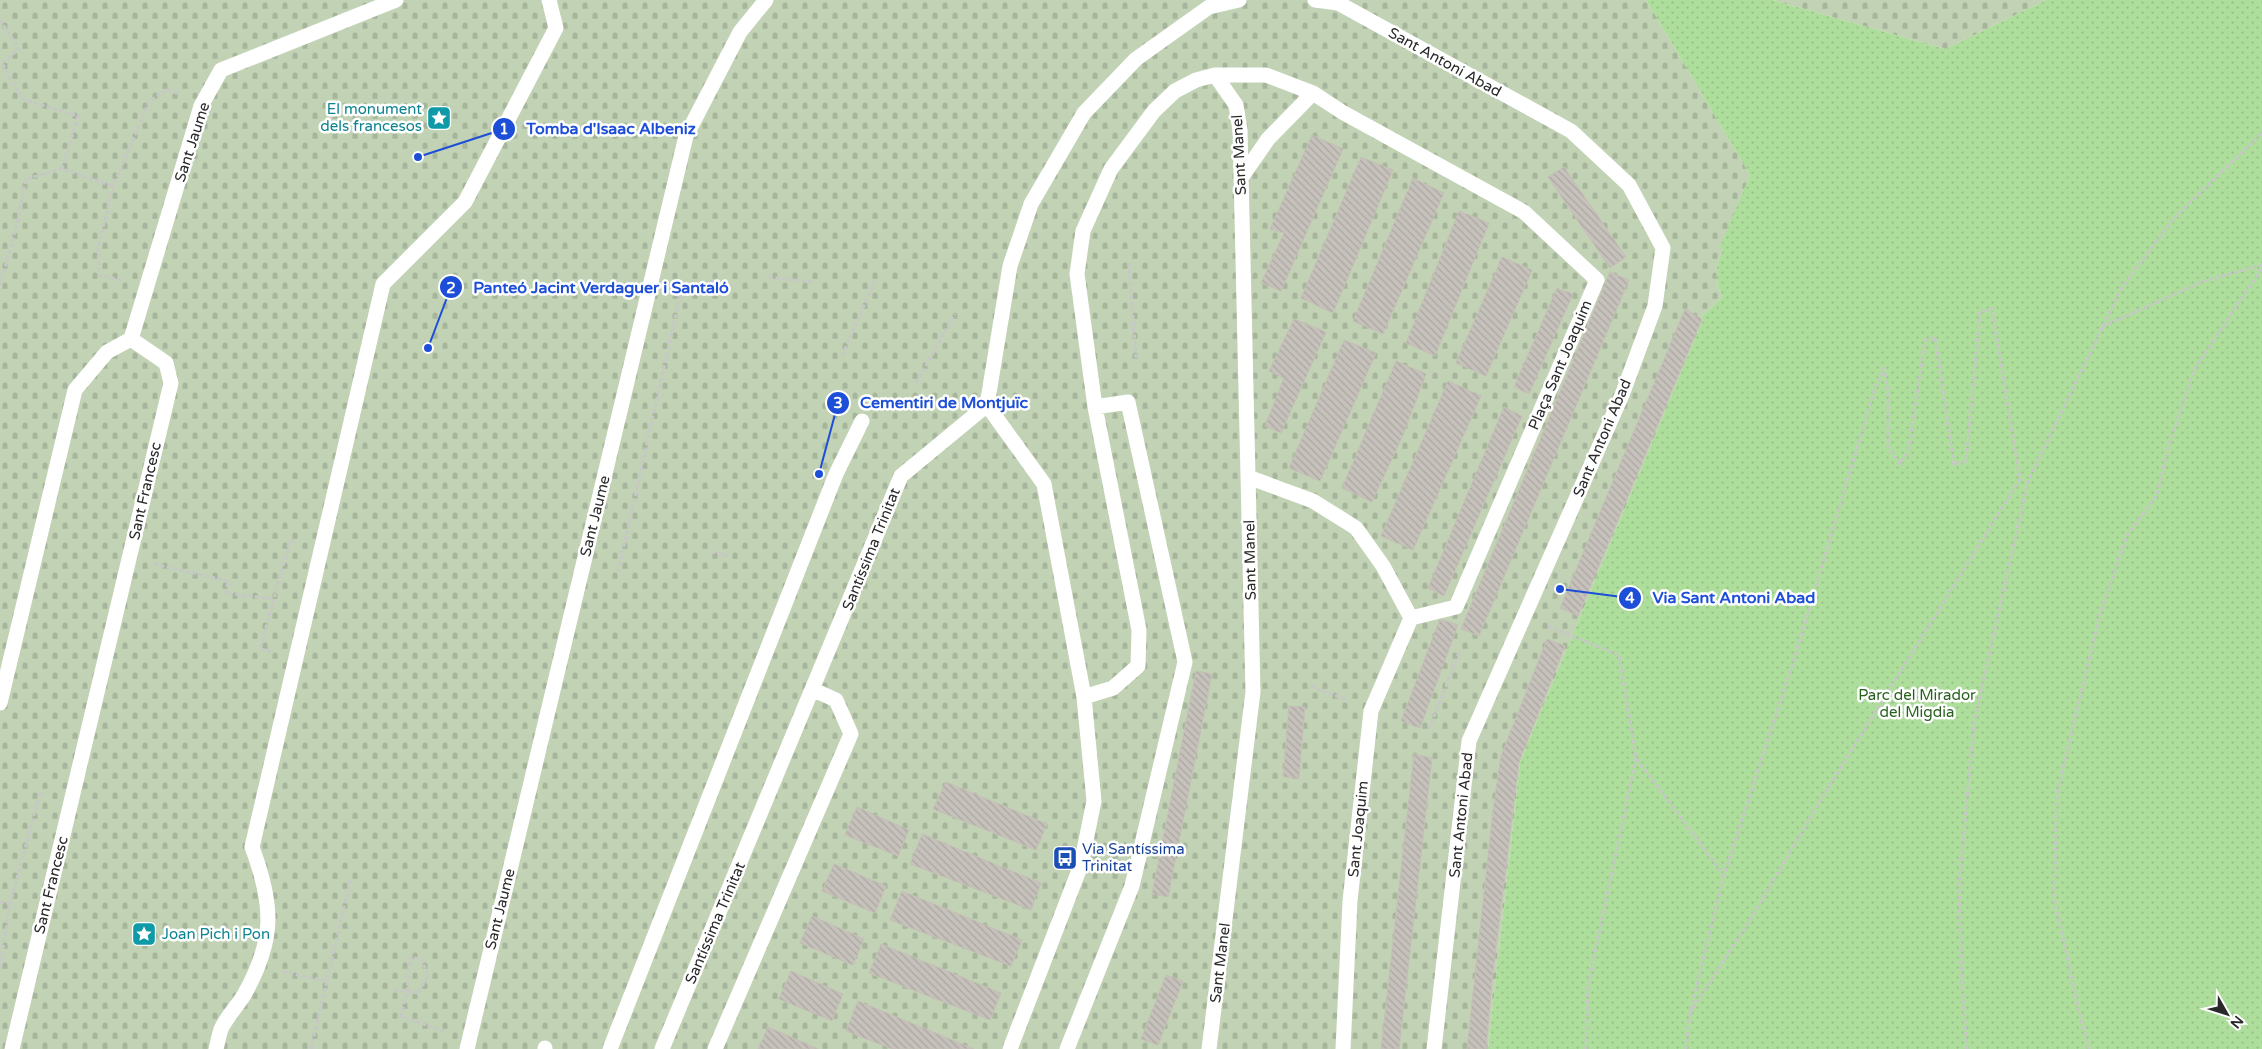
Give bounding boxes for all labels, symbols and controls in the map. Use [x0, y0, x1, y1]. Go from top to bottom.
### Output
street label: Sant Antoni Abad [1385, 24, 1505, 100]
street label: Sant Jaume [171, 100, 213, 184]
place label: El monument dels francesos [320, 100, 422, 135]
place icon: El monument dels francesos [426, 105, 452, 131]
callout: Tomba d'Isaac Albeniz [492, 113, 706, 144]
street label: Sant Manel [1228, 114, 1250, 196]
text: Tomba d'Isaac Albeniz [525, 119, 696, 139]
text: 1 [499, 120, 509, 138]
callout: Panteó Jacint Verdaguer i Santaló [439, 272, 739, 303]
text: Panteó Jacint Verdaguer i Santaló [473, 278, 729, 298]
text: 2 [446, 279, 456, 297]
street label: Plaça Sant Joaquim [1524, 297, 1596, 433]
street label: Sant Antoni Abad [1569, 376, 1635, 500]
callout: Cementiri de Montjuïc [825, 387, 1038, 418]
text: Cementiri de Montjuïc [860, 393, 1028, 413]
text: 3 [833, 394, 843, 412]
street label: Sant Francesc [125, 440, 165, 542]
street label: Sant Jaume [576, 474, 614, 558]
street label: Santíssima Trinitat [838, 485, 904, 613]
street label: Sant Manel [1240, 520, 1260, 600]
callout: Via Sant Antoni Abad [1618, 582, 1825, 613]
text: Via Sant Antoni Abad [1653, 588, 1815, 608]
text: 4 [1625, 589, 1635, 607]
park label: Parc del Mirador del Migdia [1858, 686, 1976, 721]
street label: Sant Antoni Abad [1445, 751, 1477, 879]
street label: Sant Joaquim [1344, 780, 1372, 878]
street label: Sant Francesc [30, 834, 72, 936]
place label: Via Santíssima Trinitat [1082, 840, 1185, 875]
bus stop icon: Via Santíssima Trinitat [1052, 845, 1078, 871]
street label: Santíssima Trinitat [681, 859, 749, 987]
street label: Sant Jaume [481, 867, 519, 951]
place icon: Joan Pich i Pon [131, 921, 157, 947]
street label: Sant Manel [1206, 922, 1234, 1004]
place label: Joan Pich i Pon [162, 925, 270, 943]
north arrow [2202, 989, 2252, 1039]
text: N [2227, 1012, 2247, 1032]

